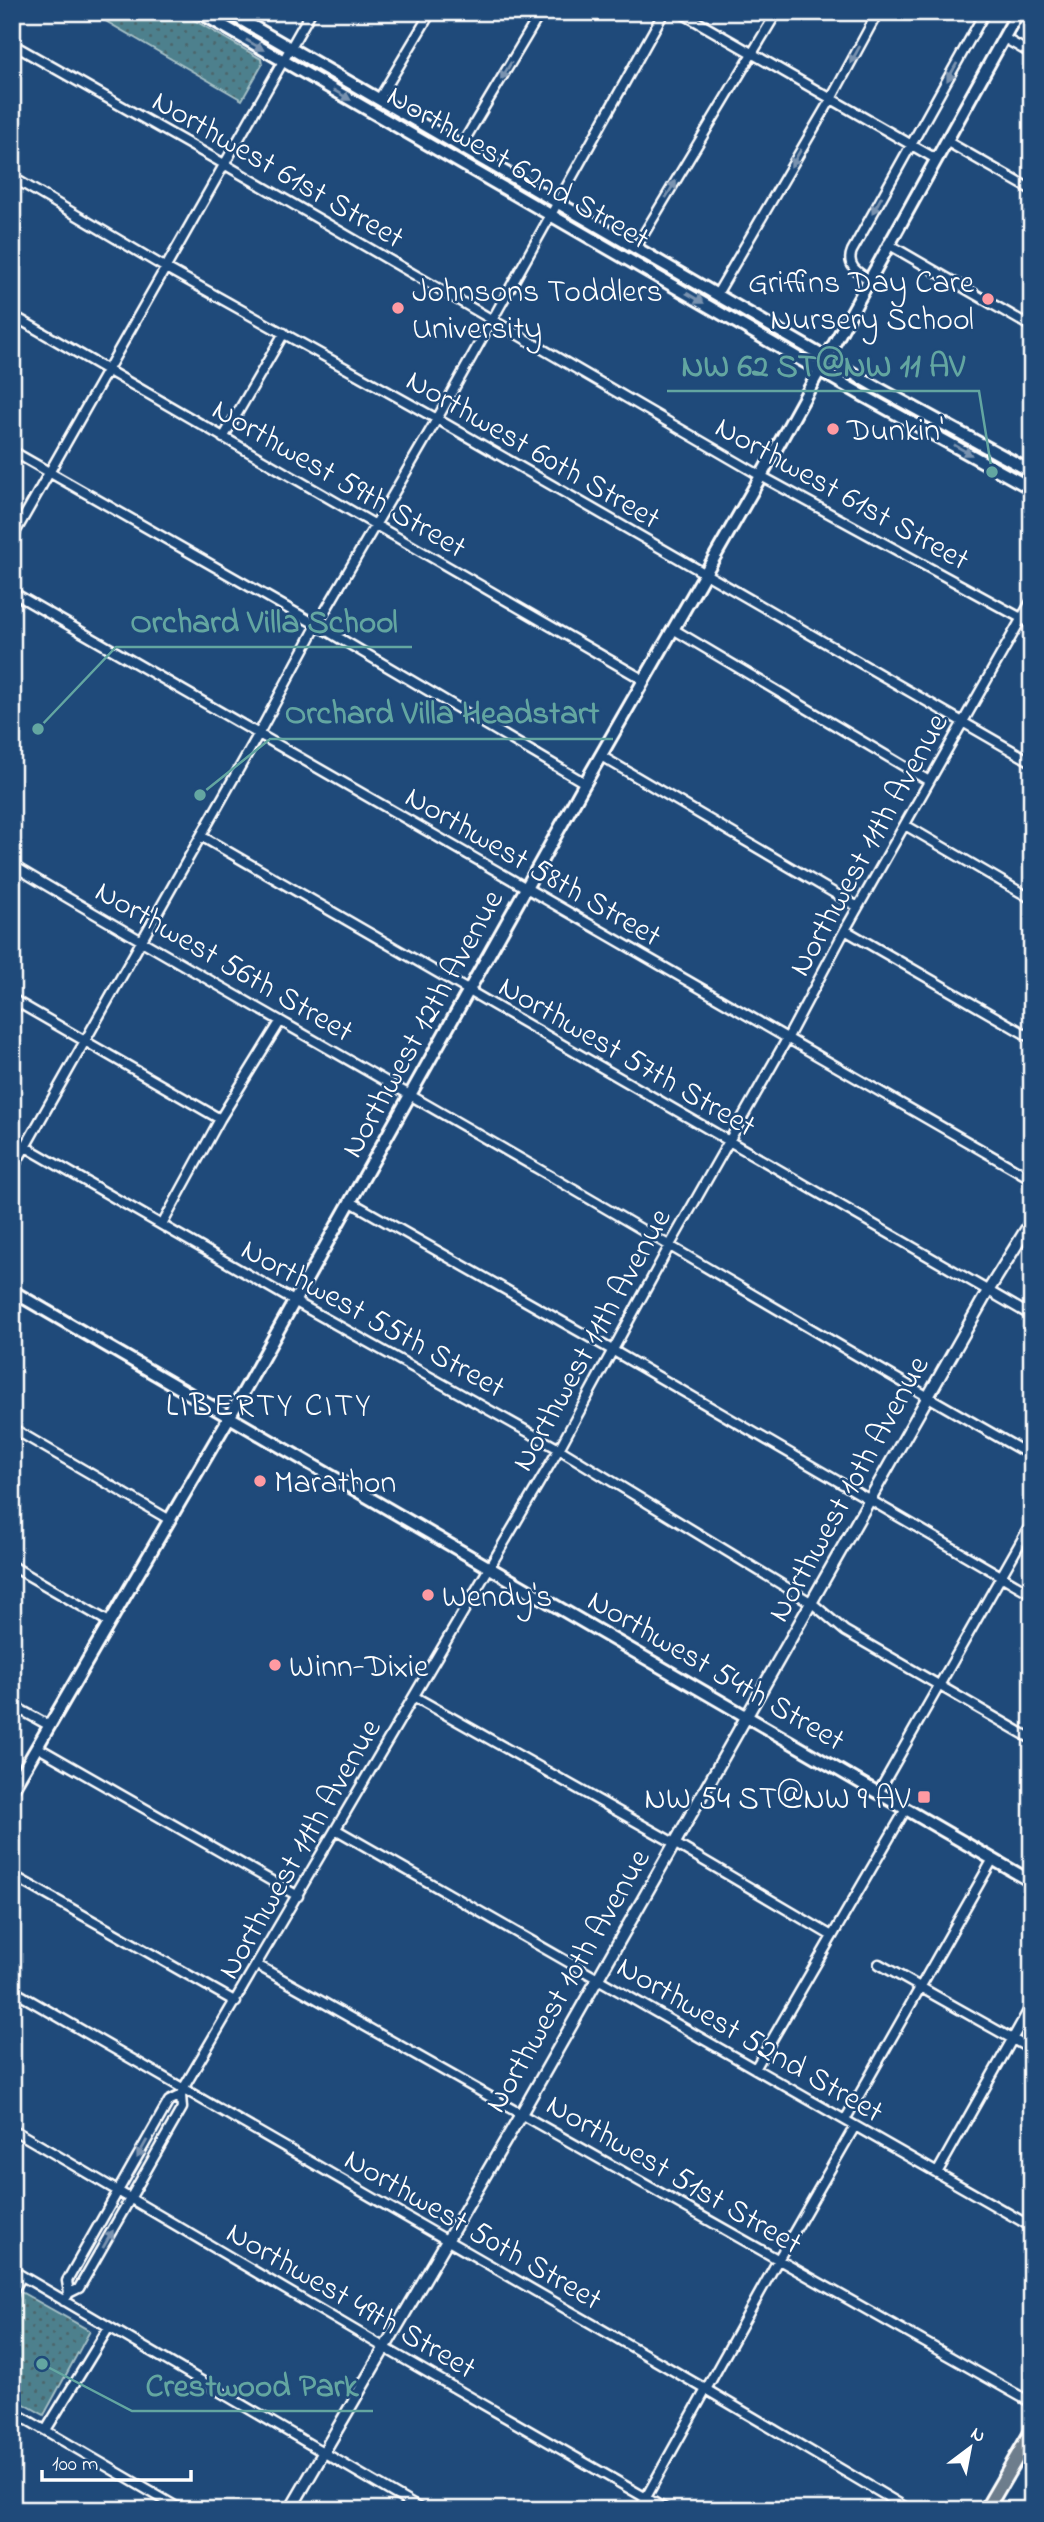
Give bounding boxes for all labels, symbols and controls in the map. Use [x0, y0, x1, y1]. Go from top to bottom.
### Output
one-way arrow [246, 39, 265, 51]
one-way arrow [849, 46, 861, 65]
one-way arrow [499, 61, 512, 80]
one-way arrow [946, 62, 958, 82]
street label: Northwest 62nd Street [377, 74, 658, 264]
street label: Northwest 61st Street [142, 80, 412, 263]
one-way arrow [333, 89, 352, 101]
one-way arrow [790, 148, 803, 167]
one-way arrow [664, 179, 677, 199]
one-way arrow [871, 195, 883, 214]
place label: Griffins Day Care Nursery School [748, 261, 975, 345]
place label: Johnsons Toddlers University [412, 270, 663, 354]
marker: Griffins Day Care Nursery School [980, 291, 996, 307]
one-way arrow [685, 292, 705, 304]
marker: Johnsons Toddlers University [390, 300, 406, 316]
callout: NW 62 ST@NW 11 AV [667, 337, 979, 391]
text: NW 62 ST@NW 11 AV [681, 344, 966, 392]
street label: Northwest 60th Street [396, 359, 668, 543]
street label: Northwest 59th Street [202, 388, 474, 572]
street label: Northwest 61st Street [706, 406, 977, 585]
place label: Dunkin' [846, 409, 943, 456]
marker: Dunkin' [825, 421, 841, 437]
one-way arrow [954, 444, 973, 456]
callout: Orchard Villa School [116, 593, 412, 647]
text: Orchard Villa School [130, 600, 398, 648]
callout: Orchard Villa Headstart [270, 685, 613, 739]
text: Orchard Villa Headstart [285, 691, 600, 739]
street label: Northwest 11th Avenue [778, 705, 962, 986]
street label: Northwest 58th Street [395, 775, 670, 961]
street label: Northwest 56th Street [85, 870, 361, 1056]
street label: Northwest 12th Avenue [331, 881, 518, 1167]
street label: Northwest 57th Street [489, 965, 764, 1151]
street label: Northwest 11th Avenue [501, 1200, 685, 1481]
street label: Northwest 55th Street [232, 1228, 513, 1412]
street label: Northwest 10th Avenue [757, 1347, 943, 1631]
district label: LIBERTY CITY [166, 1383, 372, 1431]
place label: Marathon [274, 1461, 396, 1508]
marker: Marathon [252, 1473, 268, 1489]
place label: Wendy's [442, 1575, 552, 1622]
street label: Northwest 54th Street [578, 1579, 853, 1765]
marker: Wendy's [420, 1587, 436, 1603]
place label: Winn-Dixie [289, 1645, 429, 1692]
marker: Winn-Dixie [267, 1657, 283, 1673]
street label: Northwest 11th Avenue [207, 1710, 395, 1989]
place label: NW 54 ST@NW 9 AV [644, 1777, 911, 1824]
marker: NW 54 ST@NW 9 AV [916, 1789, 932, 1805]
street label: Northwest 10th Avenue [474, 1840, 664, 2123]
street label: Northwest 52nd Street [607, 1945, 892, 2137]
street label: Northwest 51st Street [537, 2084, 810, 2269]
street label: Northwest 50th Street [334, 2138, 610, 2324]
one-way arrow [136, 2139, 148, 2159]
street label: Northwest 49th Street [216, 2211, 484, 2393]
one-way arrow [102, 2229, 114, 2249]
callout: Crestwood Park [132, 2357, 373, 2411]
text: Crestwood Park [145, 2364, 359, 2412]
north arrow [936, 2414, 1006, 2484]
text: N [965, 2421, 990, 2451]
scale bar [42, 2438, 191, 2482]
text: 100 m [52, 2450, 98, 2480]

